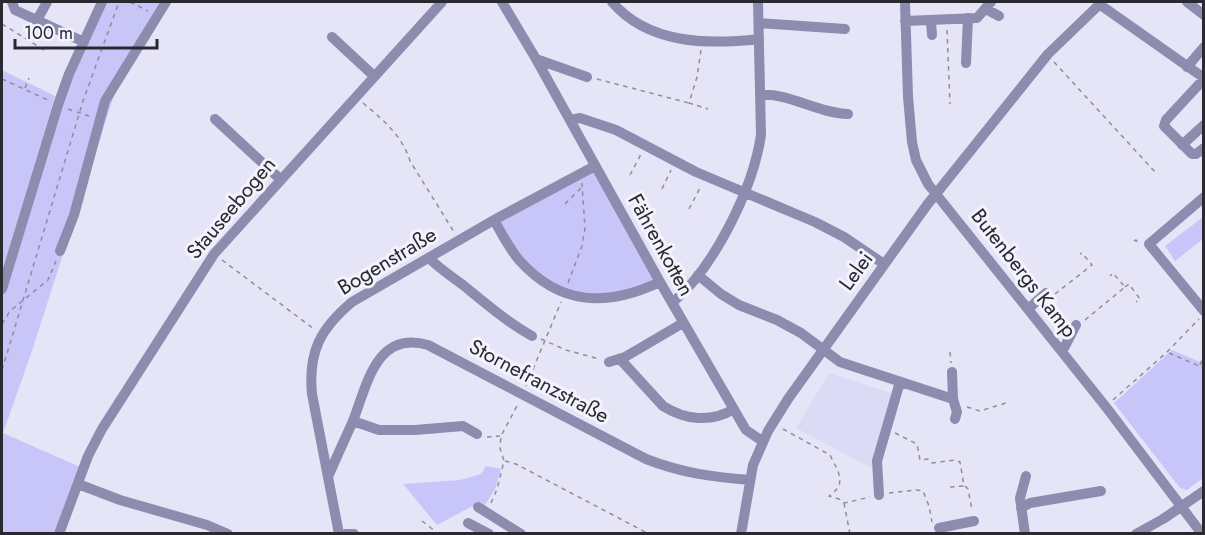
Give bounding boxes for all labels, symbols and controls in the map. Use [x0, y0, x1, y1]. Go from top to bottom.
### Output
scale bar [15, 12, 158, 50]
text: 100 m [24, 20, 73, 46]
street label: Stauseebogen [179, 150, 283, 266]
street label: Fährenkotten [621, 188, 701, 302]
street label: Butenbergs Kamp [964, 202, 1084, 344]
street label: Bogenstraße [332, 220, 442, 302]
street label: Lelei [832, 245, 880, 297]
street label: Stornefranzstraße [464, 331, 614, 431]

